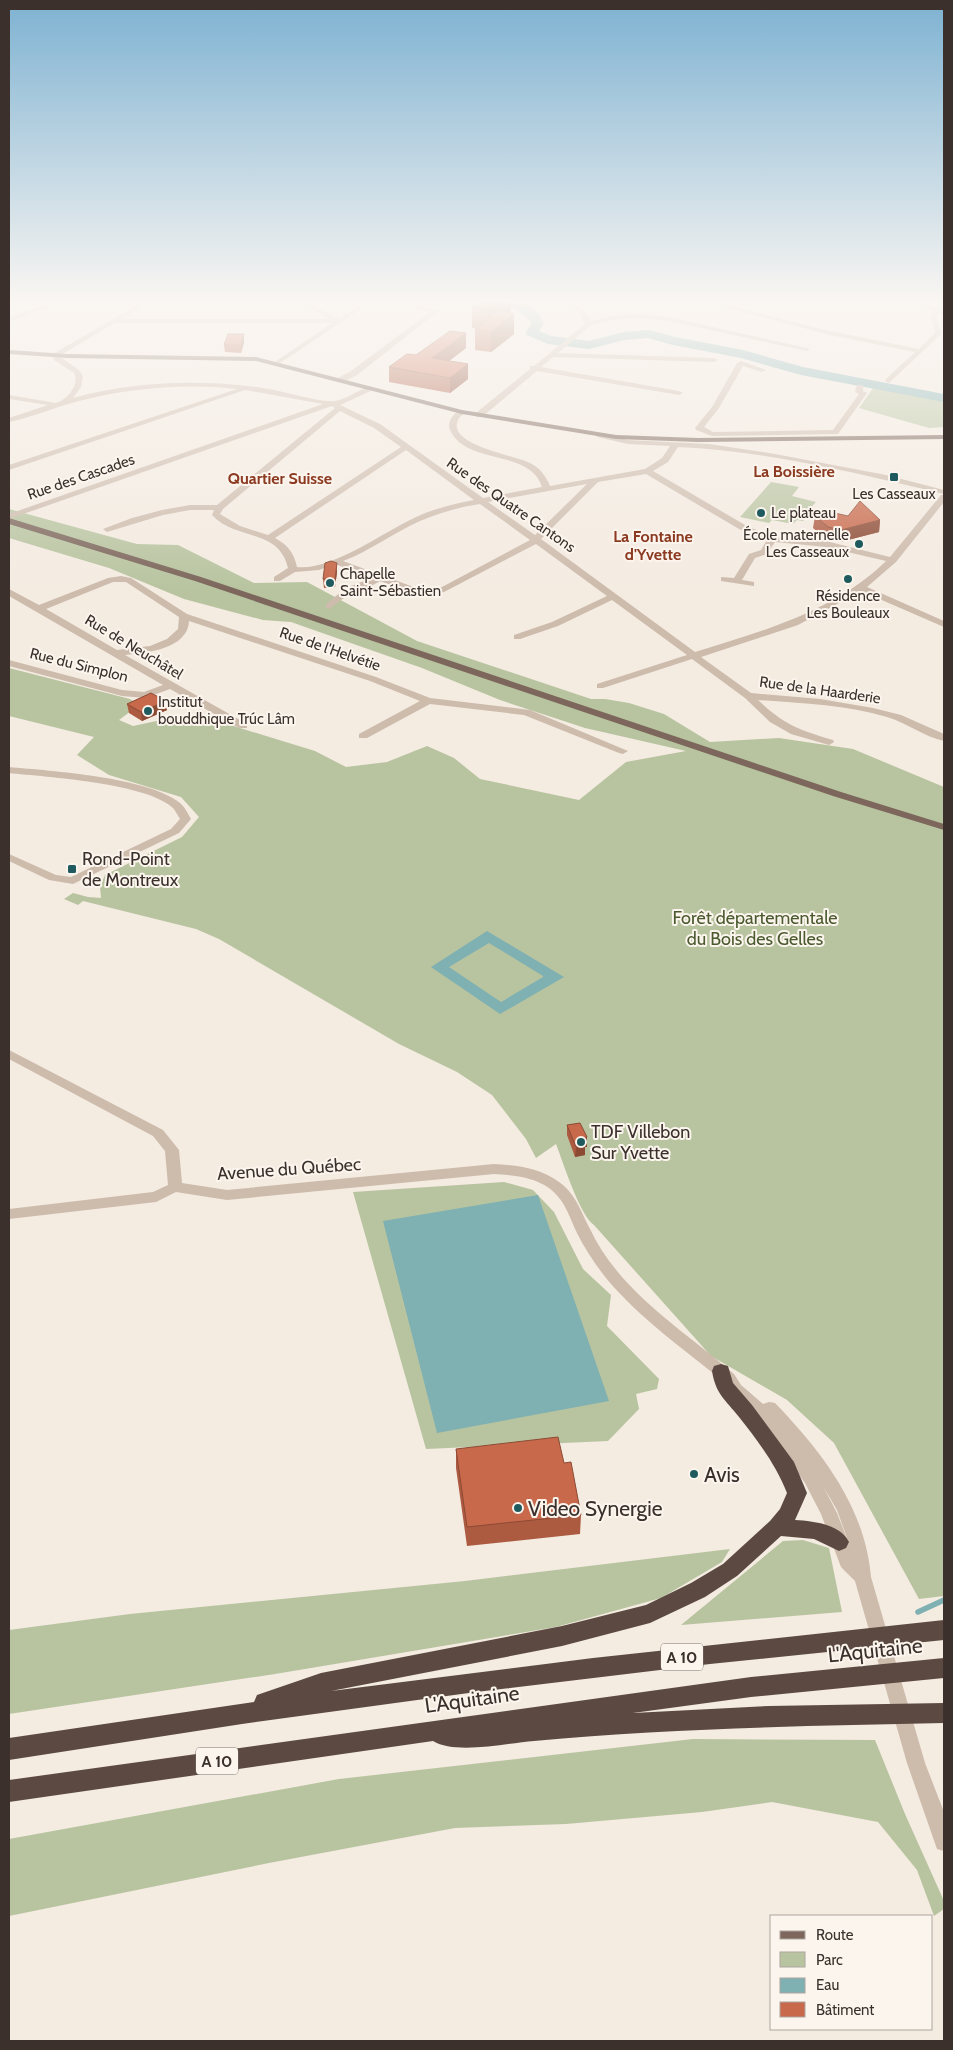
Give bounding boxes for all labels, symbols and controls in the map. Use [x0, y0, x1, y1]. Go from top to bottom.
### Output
street label: Rue des Cascades [25, 450, 137, 504]
street label: Rue des Quatre Cantons [443, 454, 579, 556]
district label: La Boissière [753, 462, 835, 481]
district label: Quartier Suisse [228, 469, 332, 488]
marker: Les Casseaux [888, 471, 900, 483]
place label: Les Casseaux [852, 485, 936, 503]
place label: Le plateau [771, 504, 836, 522]
marker: Le plateau [755, 507, 767, 519]
place label: École maternelle Les Casseaux [743, 525, 849, 561]
district label: La Fontaine d'Yvette [613, 527, 693, 564]
marker: École maternelle Les Casseaux [853, 538, 865, 550]
place label: Chapelle Saint-Sébastien [340, 565, 441, 600]
marker: Résidence Les Bouleaux [842, 573, 854, 585]
marker: Chapelle Saint-Sébastien [324, 577, 336, 589]
place label: Résidence Les Bouleaux [806, 587, 890, 622]
street label: Rue de Neuchâtel [82, 611, 187, 684]
street label: Rue de l'Helvétie [277, 623, 383, 675]
street label: Rue du Simplon [28, 644, 130, 686]
street label: Rue de la Haarderie [758, 673, 882, 707]
place label: Institut bouddhique Trúc Lâm [158, 693, 295, 728]
marker: Institut bouddhique Trúc Lâm [142, 705, 154, 717]
place label: Rond-Point de Montreux [82, 848, 179, 891]
marker: Rond-Point de Montreux [66, 863, 78, 875]
park label: Forêt départementale du Bois des Gelles [672, 907, 838, 950]
place label: TDF Villebon Sur Yvette [591, 1121, 690, 1164]
marker: TDF Villebon Sur Yvette [575, 1136, 587, 1148]
street label: Avenue du Québec [216, 1153, 362, 1185]
place label: Avis [704, 1462, 740, 1487]
marker: Avis [688, 1468, 700, 1480]
place label: Video Synergie [528, 1496, 663, 1521]
marker: Video Synergie [512, 1502, 524, 1514]
street label: L'Aquitaine [826, 1633, 924, 1667]
road number: A 10 [661, 1644, 703, 1670]
street label: L'Aquitaine [423, 1680, 521, 1718]
road number: A 10 [196, 1748, 238, 1774]
legend [770, 1915, 933, 2030]
text: Route [816, 1926, 854, 1944]
text: Parc [816, 1951, 843, 1969]
text: Eau [816, 1976, 839, 1994]
text: Bâtiment [816, 2001, 874, 2019]

